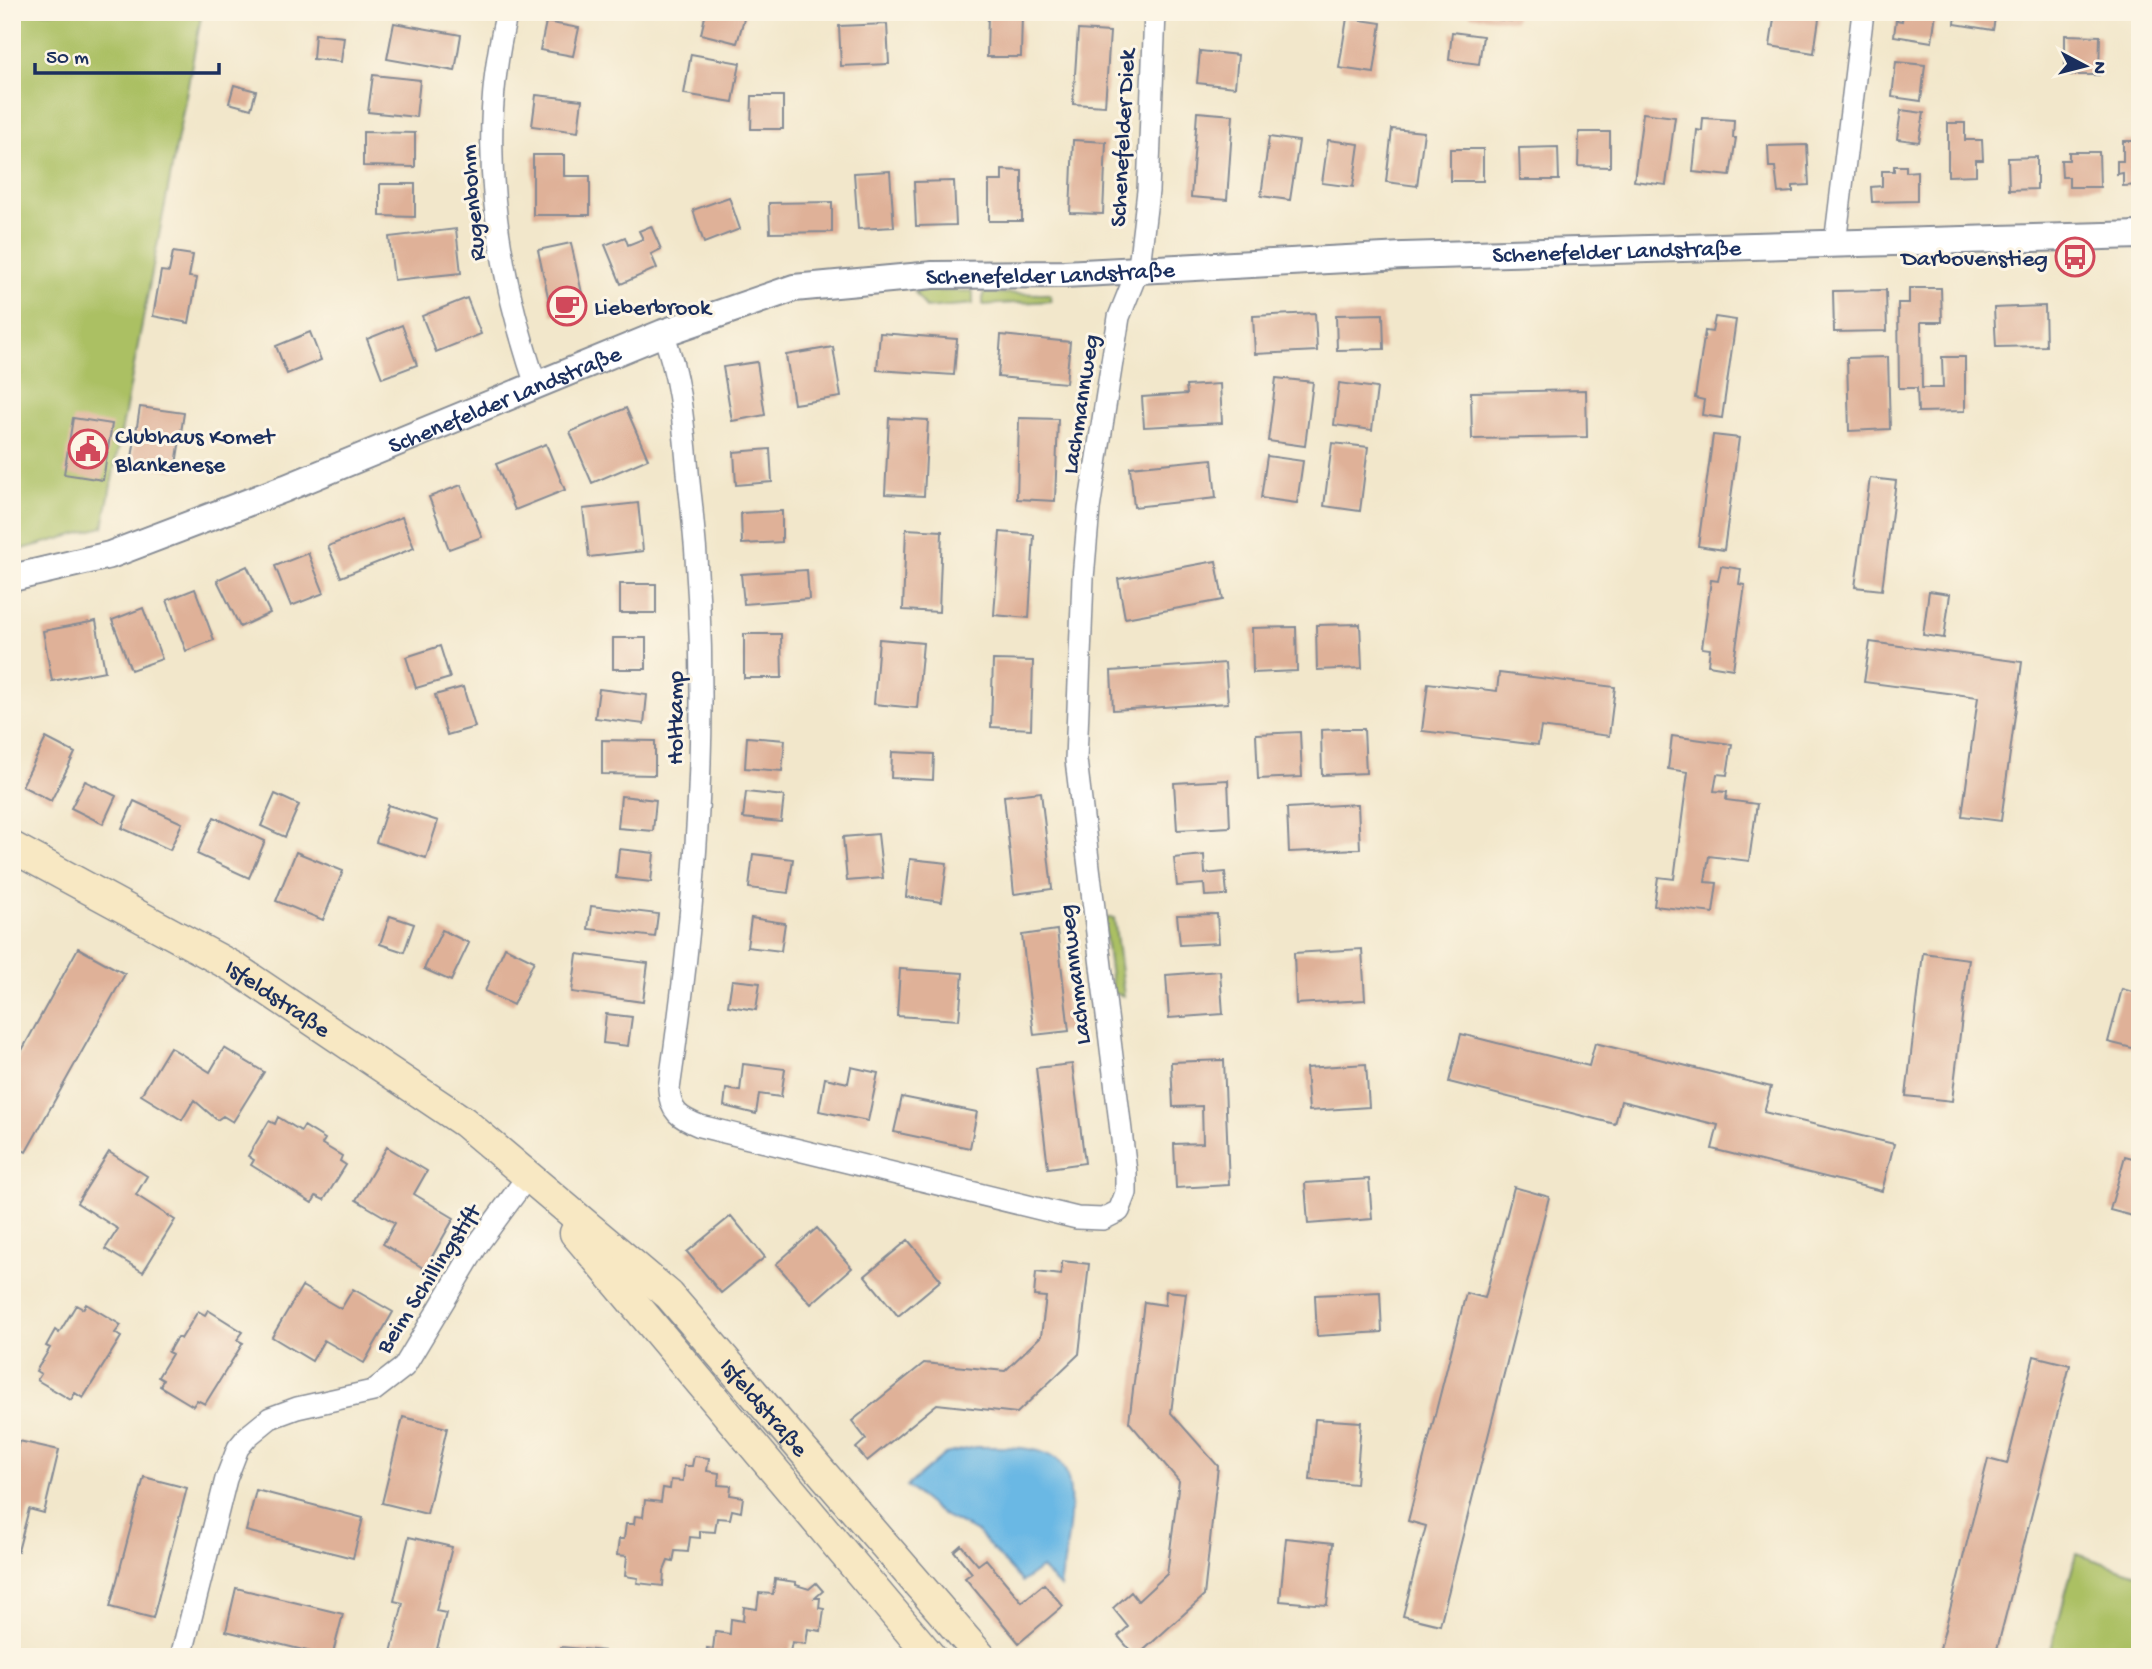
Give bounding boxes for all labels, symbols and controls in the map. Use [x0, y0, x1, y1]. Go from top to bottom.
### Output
scale bar [35, 32, 219, 76]
north arrow [2050, 32, 2120, 102]
street label: Schenefelder Diek [1105, 46, 1144, 228]
text: 50 m [46, 47, 89, 72]
text: N [2086, 60, 2111, 75]
street label: Rugenbohm [455, 143, 494, 262]
street label: Schenefelder Landstraße [1492, 235, 1742, 271]
bus stop icon: Darbovenstieg [2054, 236, 2096, 278]
place label: Darbovenstieg [1899, 246, 2048, 275]
street label: Schenefelder Landstraße [925, 257, 1176, 294]
cafe icon: Lieberbrook [546, 285, 588, 327]
place label: Lieberbrook [594, 295, 713, 324]
street label: Lachmannweg [1057, 333, 1108, 476]
street label: Schenefelder Landstraße [385, 340, 627, 462]
place label: Clubhaus Komet Blankenese [114, 424, 276, 481]
public building icon: Clubhaus Komet Blankenese [67, 428, 109, 470]
street label: Holtkamp [663, 671, 692, 765]
street label: Lachmannweg [1053, 903, 1099, 1046]
street label: Isfeldstraße [219, 954, 335, 1046]
street label: Beim Schillingstift [370, 1198, 490, 1361]
street label: Isfeldstraße [712, 1353, 813, 1465]

